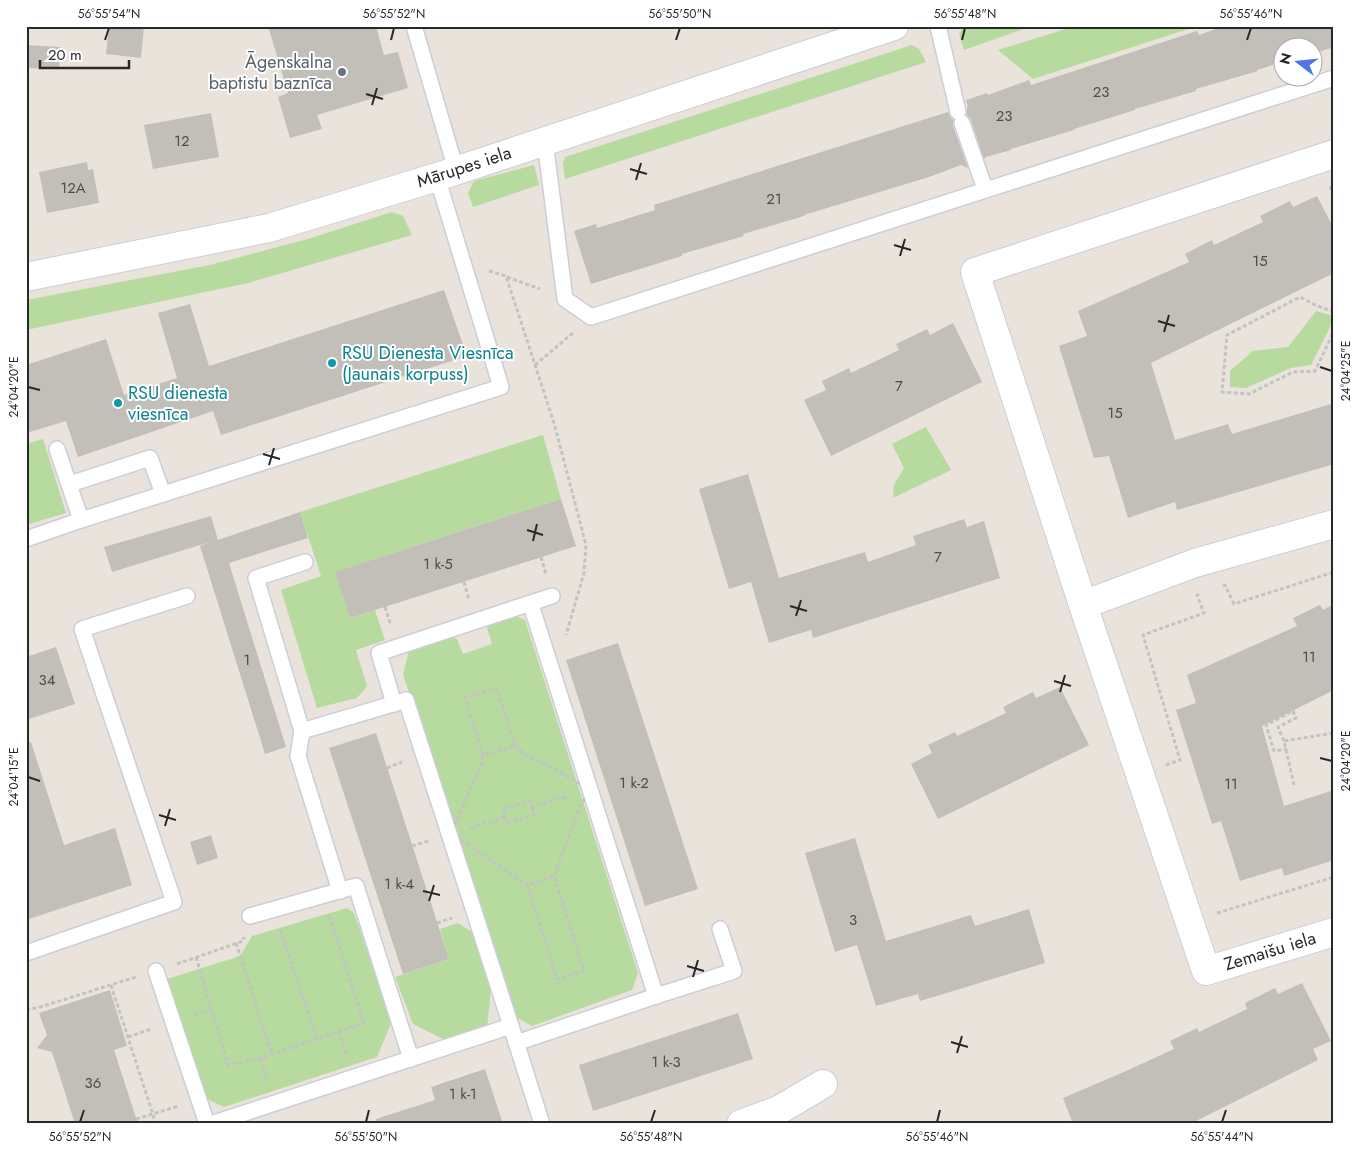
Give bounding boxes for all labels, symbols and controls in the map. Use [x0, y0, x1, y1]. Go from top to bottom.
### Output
text: 56°55'54"N [78, 5, 140, 23]
text: 56°55'52"N [363, 5, 425, 23]
text: 56°55'50"N [649, 5, 711, 23]
text: 56°55'48"N [934, 5, 996, 23]
text: 56°55'46"N [1220, 5, 1282, 23]
scale bar [40, 38, 129, 70]
north arrow [1272, 38, 1322, 88]
text: 20 m [48, 44, 82, 66]
place label: Āgenskalna baptistu baznīca [209, 49, 332, 96]
text: N [1274, 50, 1297, 67]
marker: Āgenskalna baptistu baznīca [336, 66, 348, 78]
house number: 23 [1093, 81, 1109, 103]
house number: 23 [996, 105, 1012, 127]
house number: 12 [174, 130, 190, 152]
street label: Mārupes iela [413, 140, 515, 194]
house number: 12A [60, 177, 86, 199]
house number: 21 [766, 188, 782, 210]
house number: 15 [1252, 250, 1268, 272]
place label: RSU Dienesta Viesnīca (Jaunais korpuss) [342, 340, 514, 387]
text: 24°04'25"E [1337, 341, 1355, 401]
text: 24°04'20"E [5, 357, 23, 418]
marker: RSU Dienesta Viesnīca (Jaunais korpuss) [326, 357, 338, 369]
house number: 7 [895, 375, 903, 397]
place label: RSU dienesta viesnīca [128, 380, 228, 427]
marker: RSU dienesta viesnīca [112, 397, 124, 409]
house number: 15 [1107, 402, 1123, 424]
house number: 7 [934, 546, 942, 568]
house number: 1 k-5 [423, 553, 453, 575]
house number: 11 [1302, 646, 1316, 668]
house number: 1 [244, 649, 250, 671]
house number: 34 [39, 669, 56, 691]
text: 24°04'20"E [1337, 731, 1355, 792]
text: 24°04'15"E [5, 747, 23, 807]
house number: 1 k-2 [619, 772, 649, 794]
house number: 11 [1224, 773, 1238, 795]
house number: 1 k-4 [384, 873, 414, 895]
house number: 3 [849, 909, 857, 931]
street label: Zemaišu iela [1221, 925, 1319, 977]
house number: 1 k-3 [651, 1051, 681, 1073]
house number: 36 [85, 1072, 101, 1094]
house number: 1 k-1 [449, 1083, 477, 1105]
text: 56°55'52"N [49, 1128, 111, 1146]
text: 56°55'50"N [335, 1128, 397, 1146]
text: 56°55'48"N [620, 1128, 682, 1146]
text: 56°55'46"N [906, 1128, 968, 1146]
text: 56°55'44"N [1191, 1128, 1253, 1146]

